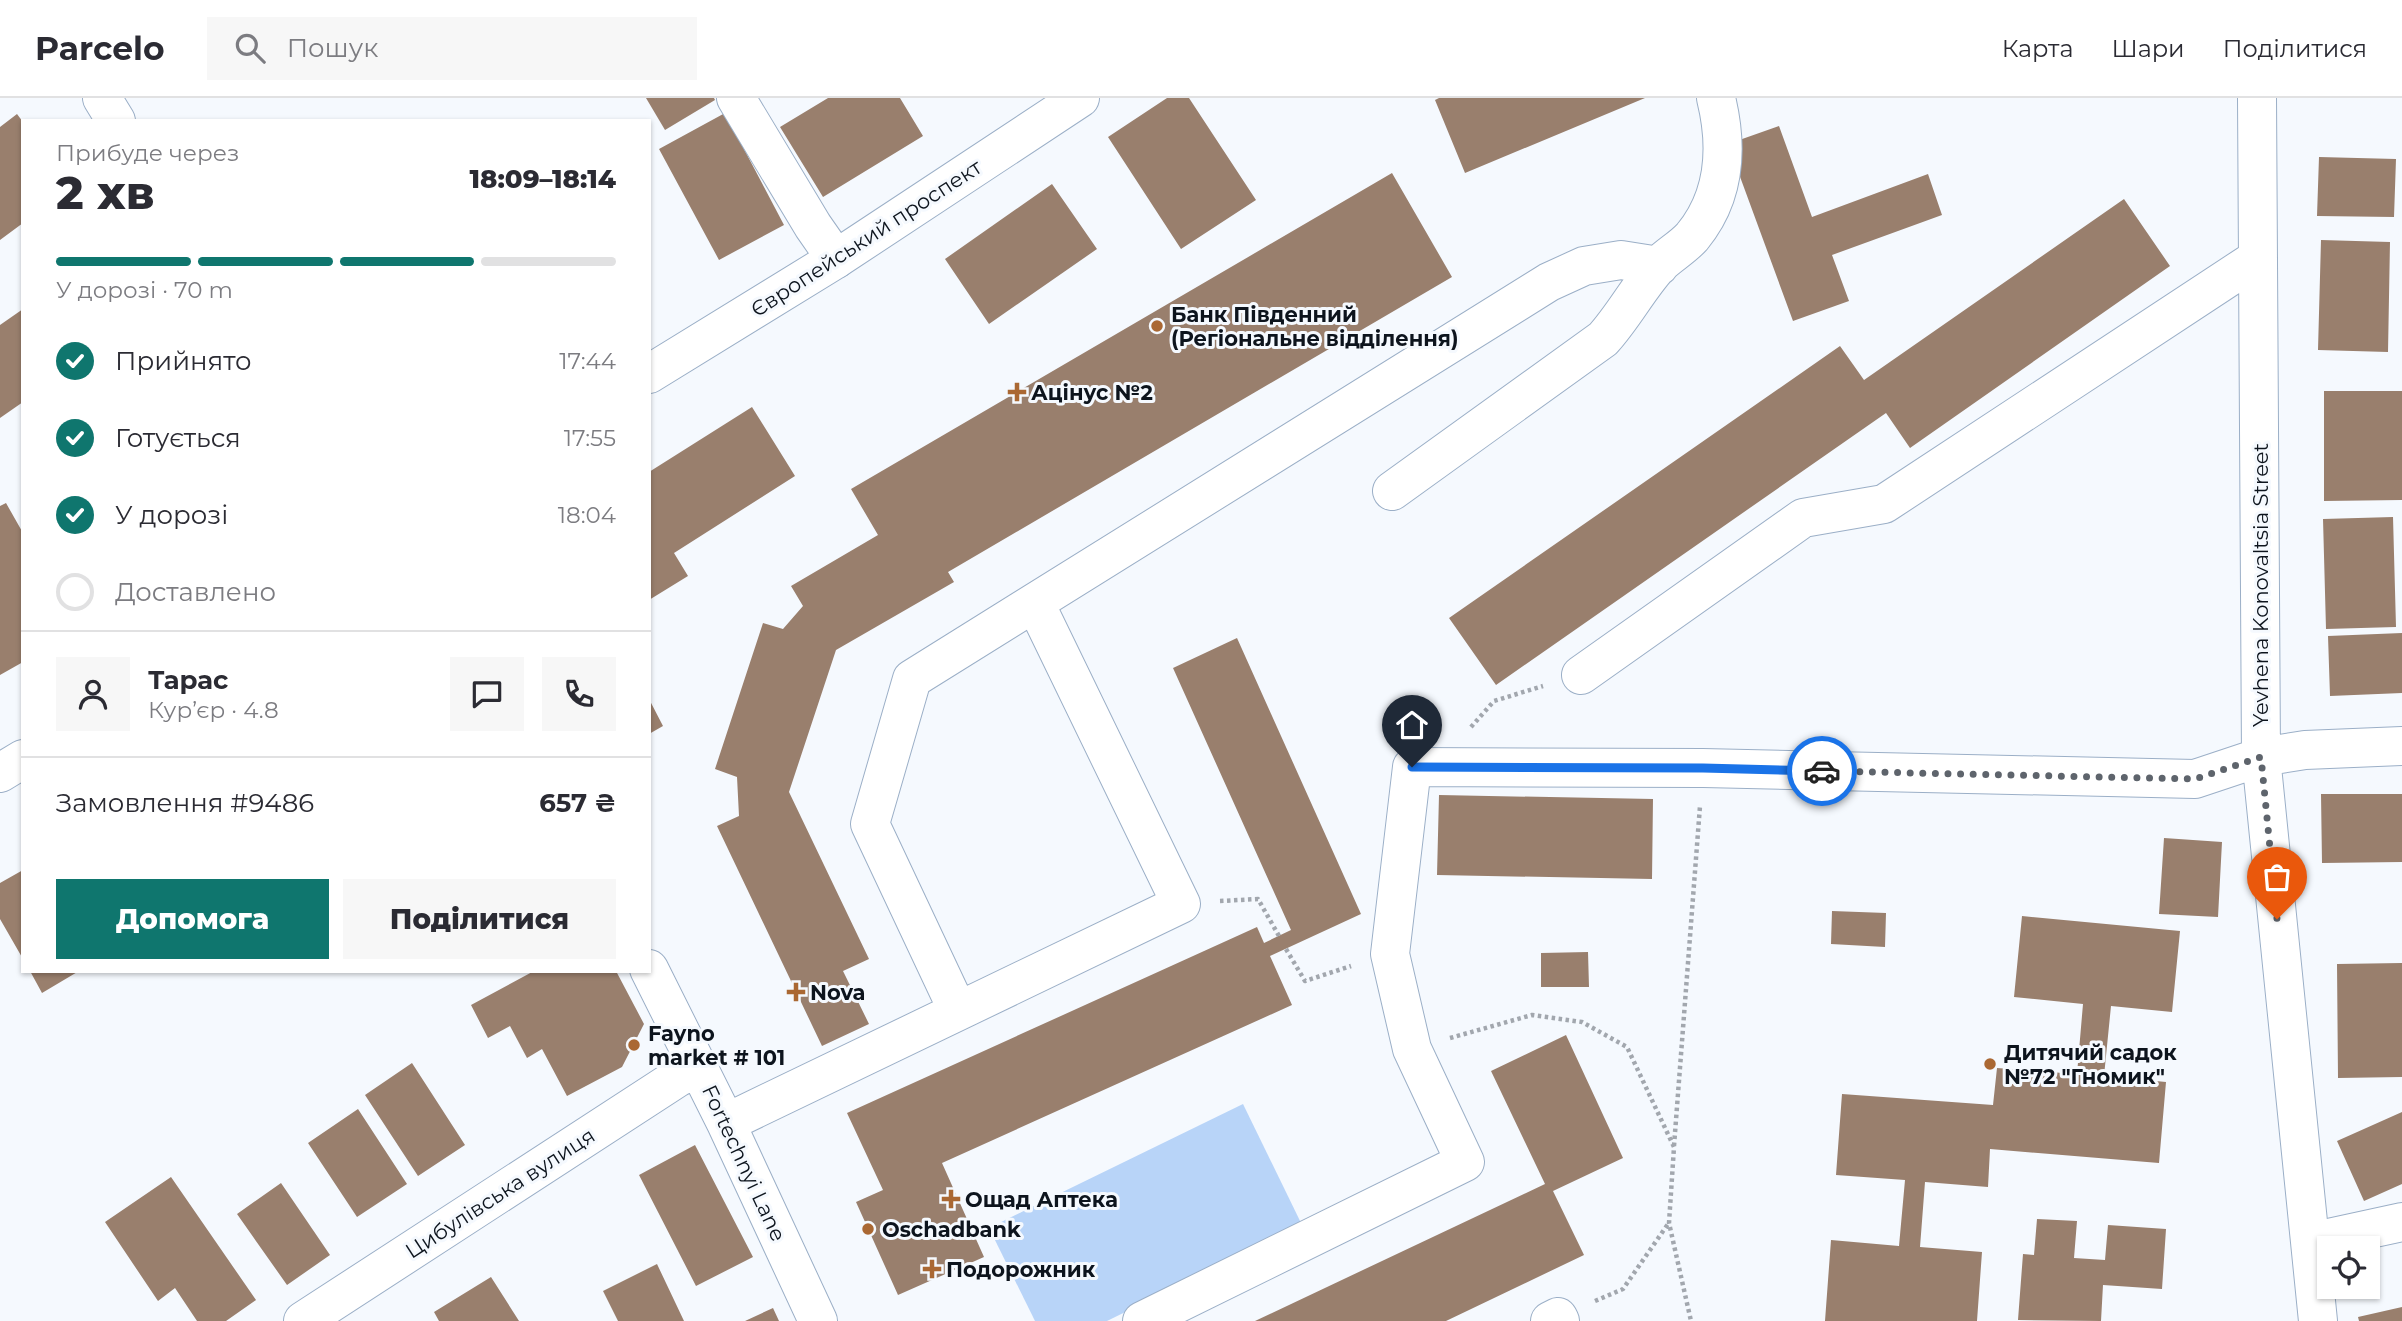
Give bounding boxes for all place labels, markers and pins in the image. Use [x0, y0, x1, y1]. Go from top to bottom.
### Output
place label: Банк Південний (Регіональне відділення) [1171, 302, 1459, 351]
marker: Банк Південний (Регіональне відділення) [1149, 318, 1165, 334]
place label: Ацінус №2 [1031, 380, 1153, 405]
marker: Ацінус №2 [1009, 384, 1025, 400]
pin [1382, 695, 1442, 767]
pin [2247, 847, 2307, 919]
place label: Nova [810, 980, 865, 1005]
marker: Nova [788, 984, 804, 1000]
place label: Fayno market # 101 [648, 1021, 785, 1070]
marker: Fayno market # 101 [626, 1037, 642, 1053]
place label: Дитячий садок №72 "Гномик" [2004, 1040, 2177, 1089]
marker: Дитячий садок №72 "Гномик" [1982, 1056, 1998, 1072]
place label: Ощад Аптека [965, 1187, 1118, 1212]
marker: Ощад Аптека [943, 1191, 959, 1207]
place label: Oschadbank [882, 1217, 1021, 1242]
marker: Oschadbank [860, 1221, 876, 1237]
place label: Подорожник [946, 1257, 1096, 1282]
marker: Подорожник [924, 1261, 940, 1277]

